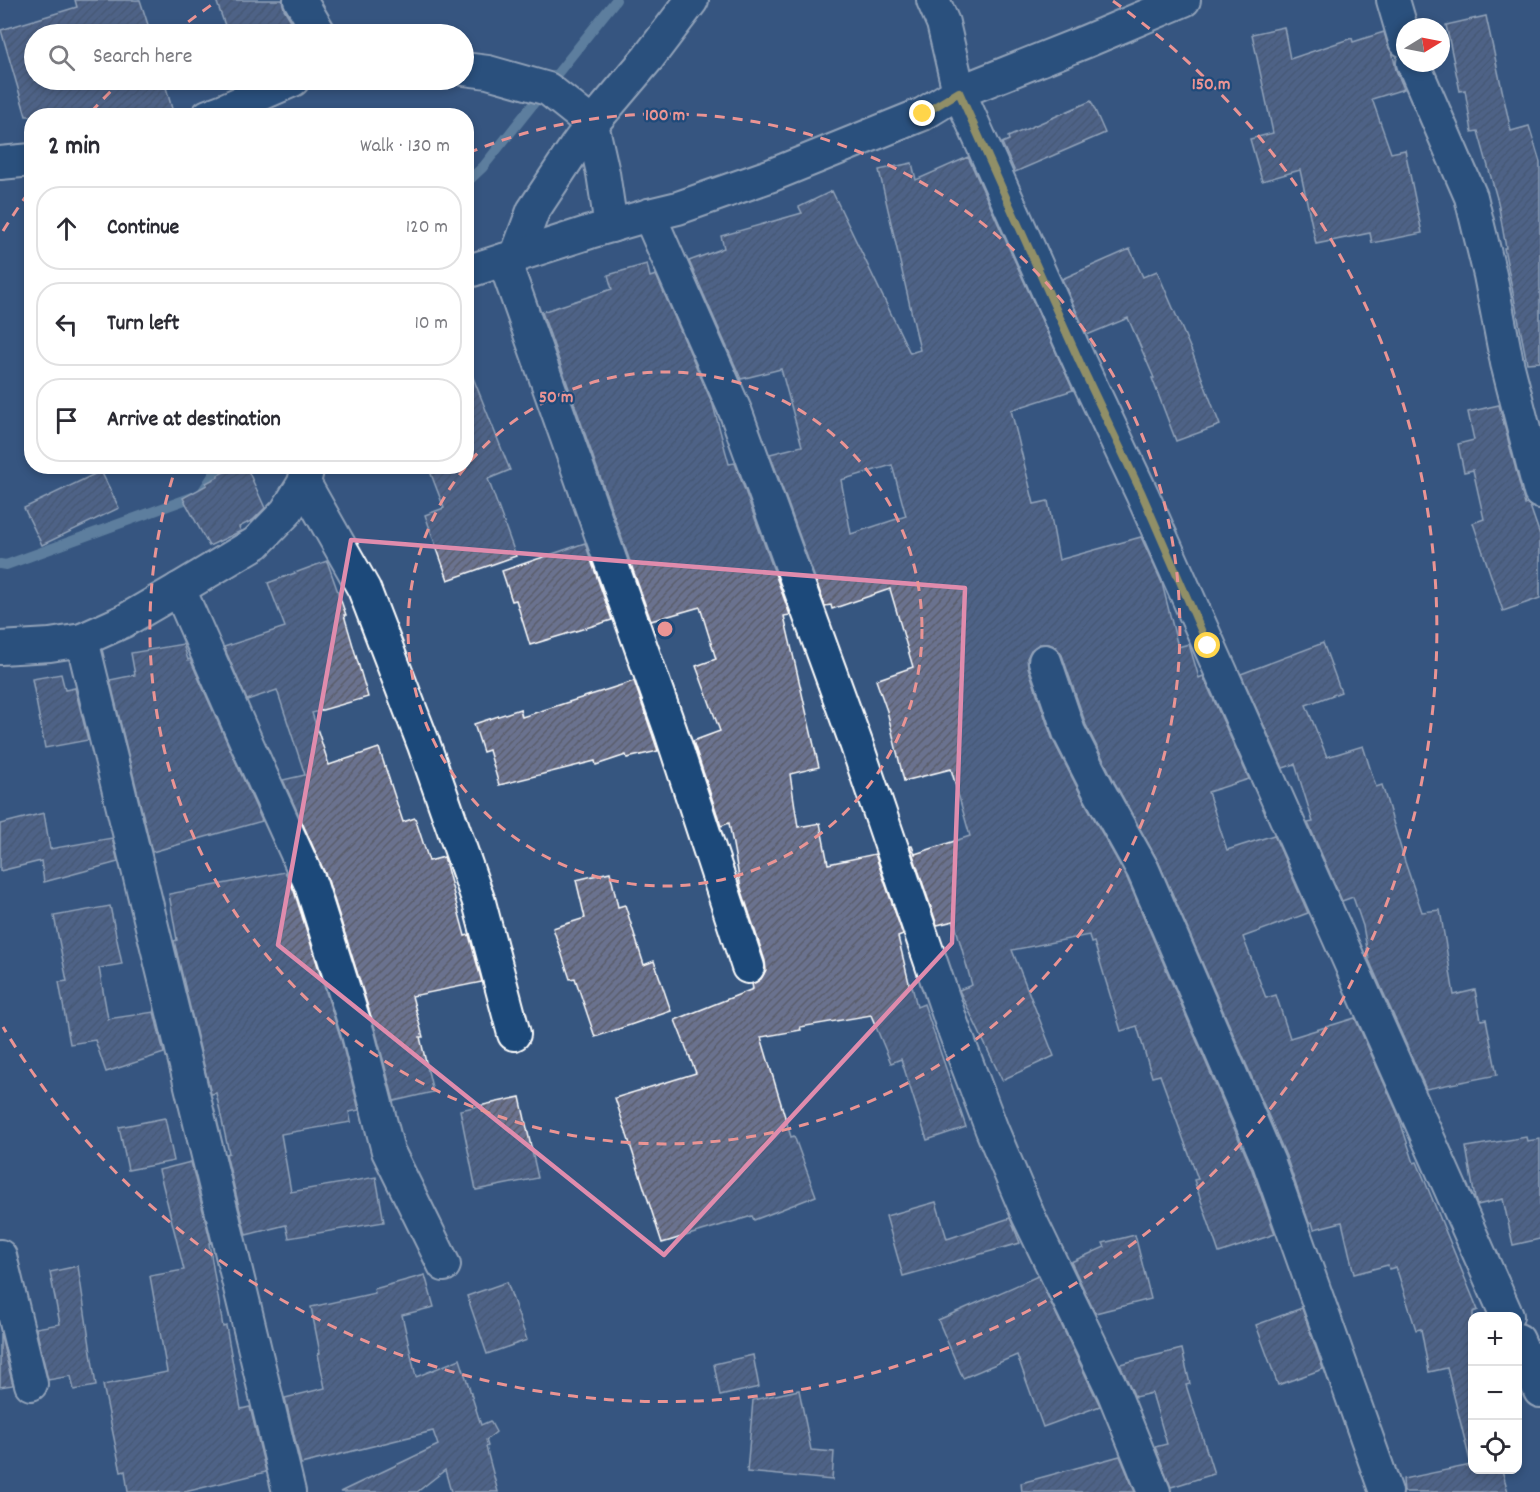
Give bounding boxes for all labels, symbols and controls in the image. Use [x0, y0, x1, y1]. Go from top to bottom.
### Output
north arrow [1396, 18, 1450, 72]
search box [24, 24, 474, 90]
icon: search [45, 41, 78, 74]
text: Search here [93, 42, 192, 73]
text: 150 m [1192, 73, 1230, 98]
route end [909, 100, 935, 126]
text: 100 m [645, 104, 685, 129]
text: 2 min [48, 129, 100, 166]
text: Walk · 130 m [360, 133, 450, 161]
icon: ahead [50, 212, 83, 245]
text: Continue [107, 213, 179, 244]
text: 120 m [406, 214, 448, 242]
icon: left [50, 308, 83, 341]
text: Turn left [107, 309, 179, 340]
text: 10 m [414, 310, 448, 338]
text: 50 m [539, 386, 573, 411]
icon: arrive [50, 404, 83, 437]
text: Arrive at destination [107, 405, 281, 436]
centre of rings [655, 619, 675, 639]
route start [1194, 632, 1220, 658]
map controls [1468, 1312, 1522, 1474]
button: + [1468, 1312, 1522, 1366]
button: − [1468, 1366, 1522, 1420]
button: locate [1468, 1420, 1522, 1474]

